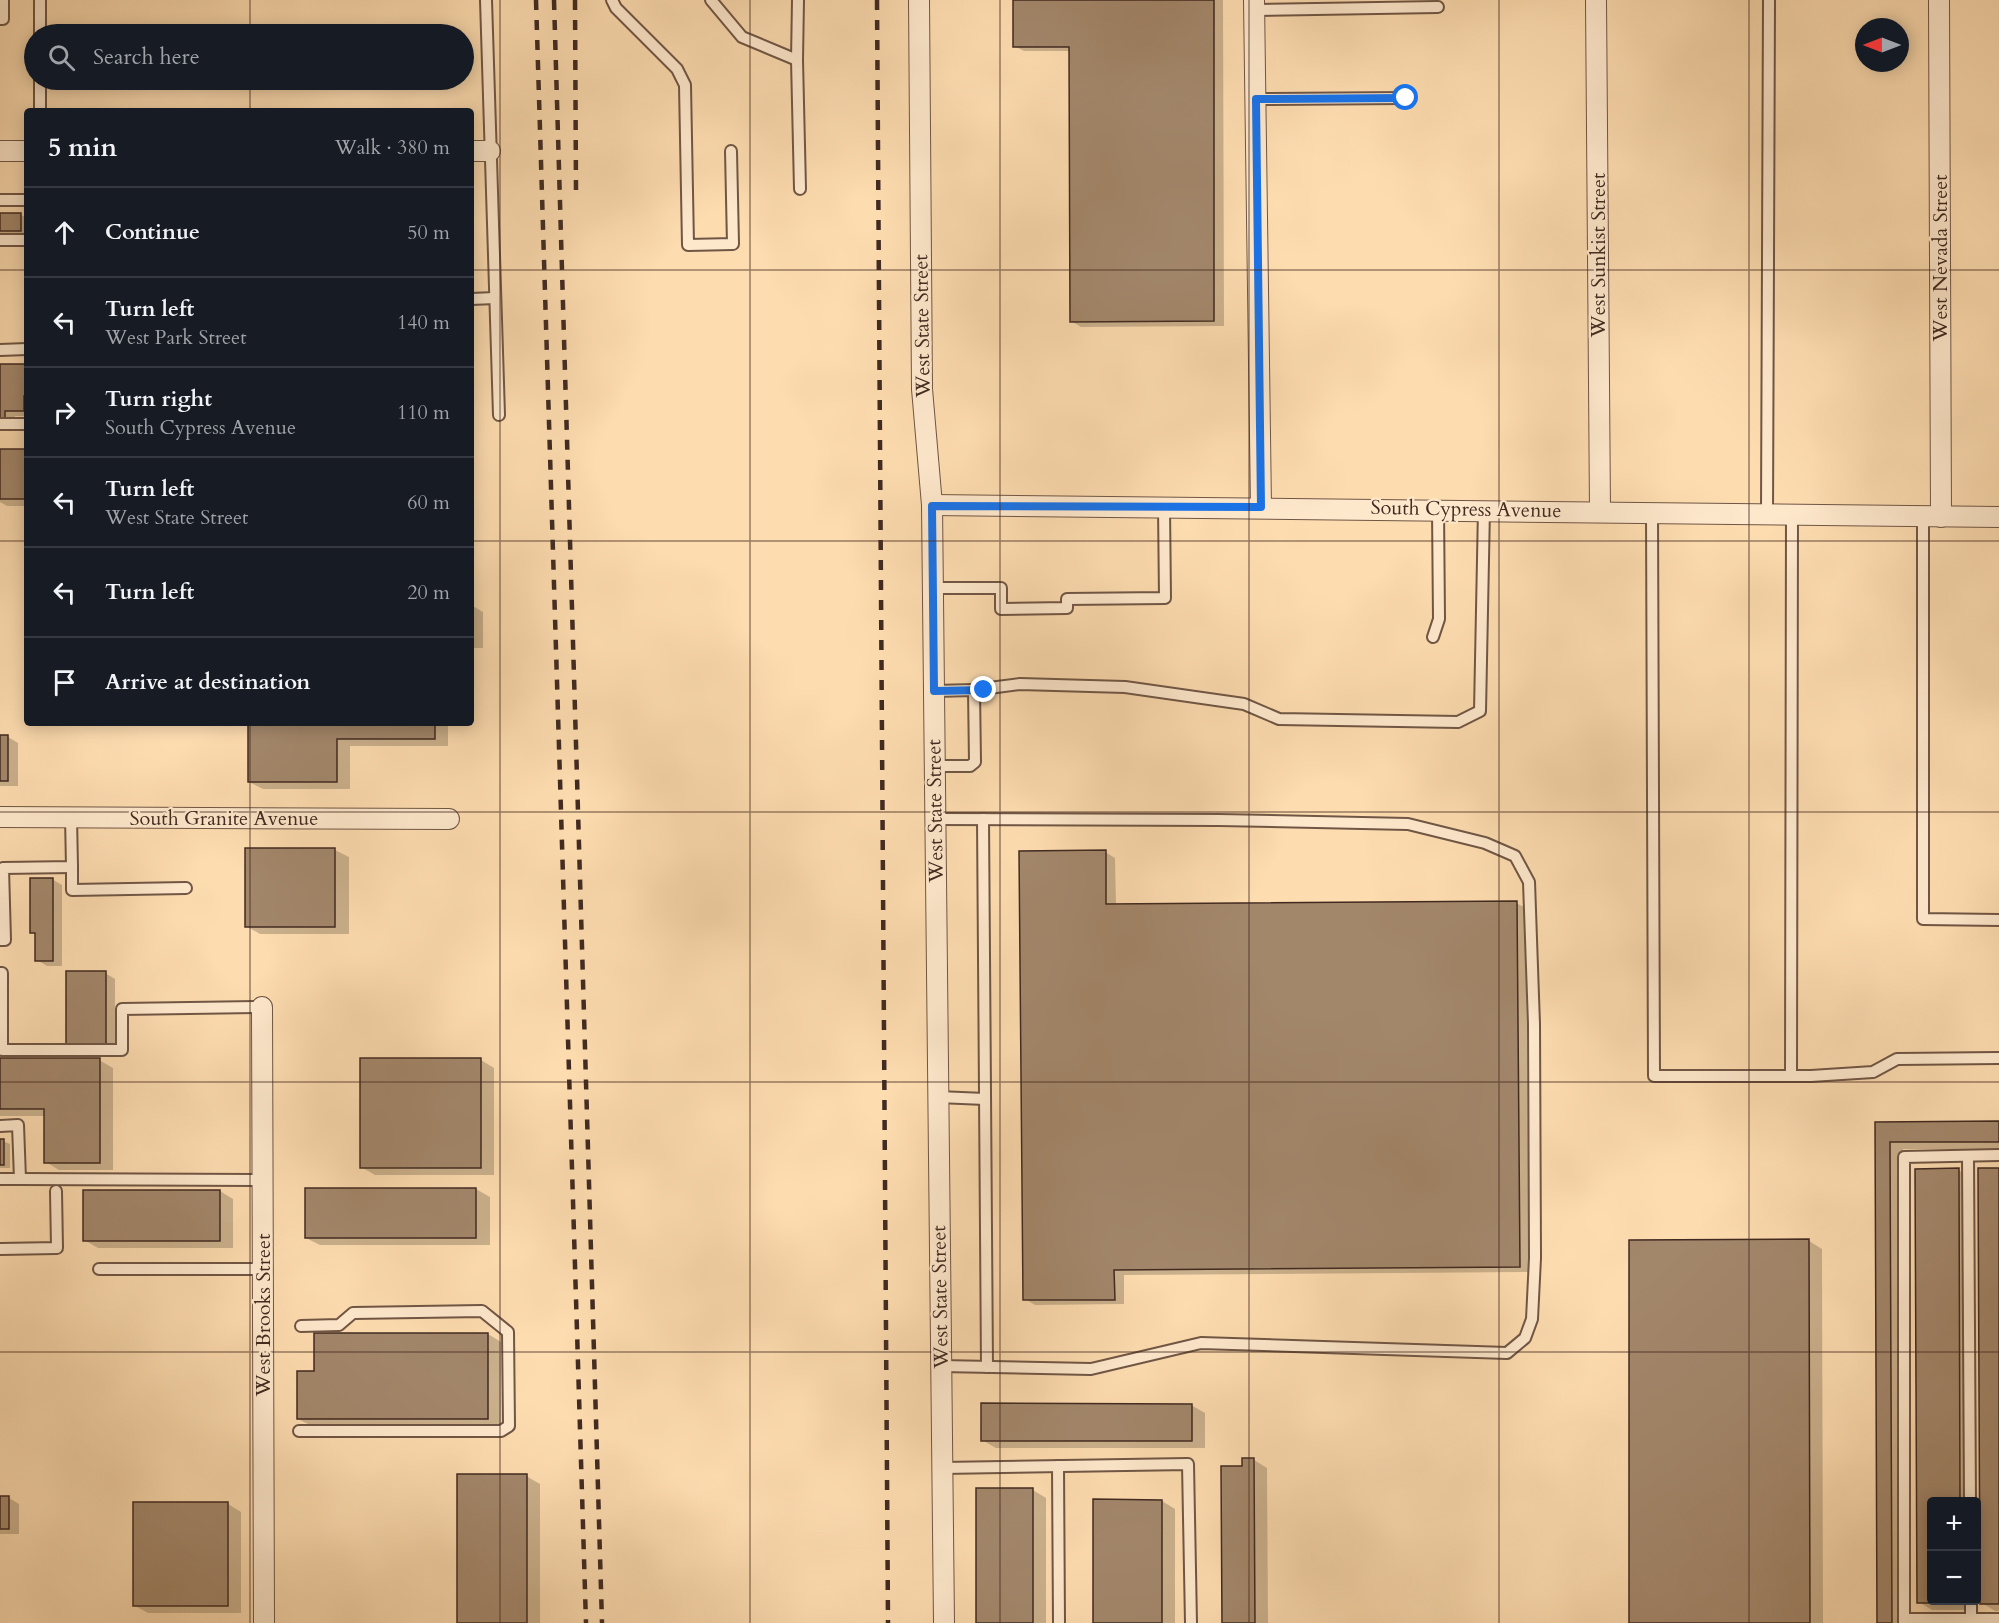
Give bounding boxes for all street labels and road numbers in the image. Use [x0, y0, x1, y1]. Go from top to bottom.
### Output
street label: West Sunkist Street [1585, 172, 1612, 338]
street label: West Nevada Street [1927, 174, 1954, 343]
street label: West State Street [907, 253, 937, 399]
street label: South Cypress Avenue [1370, 494, 1562, 524]
street label: West State Street [920, 738, 950, 884]
street label: South Granite Avenue [130, 805, 318, 832]
street label: West State Street [925, 1224, 955, 1370]
street label: West Brooks Street [250, 1233, 277, 1397]

